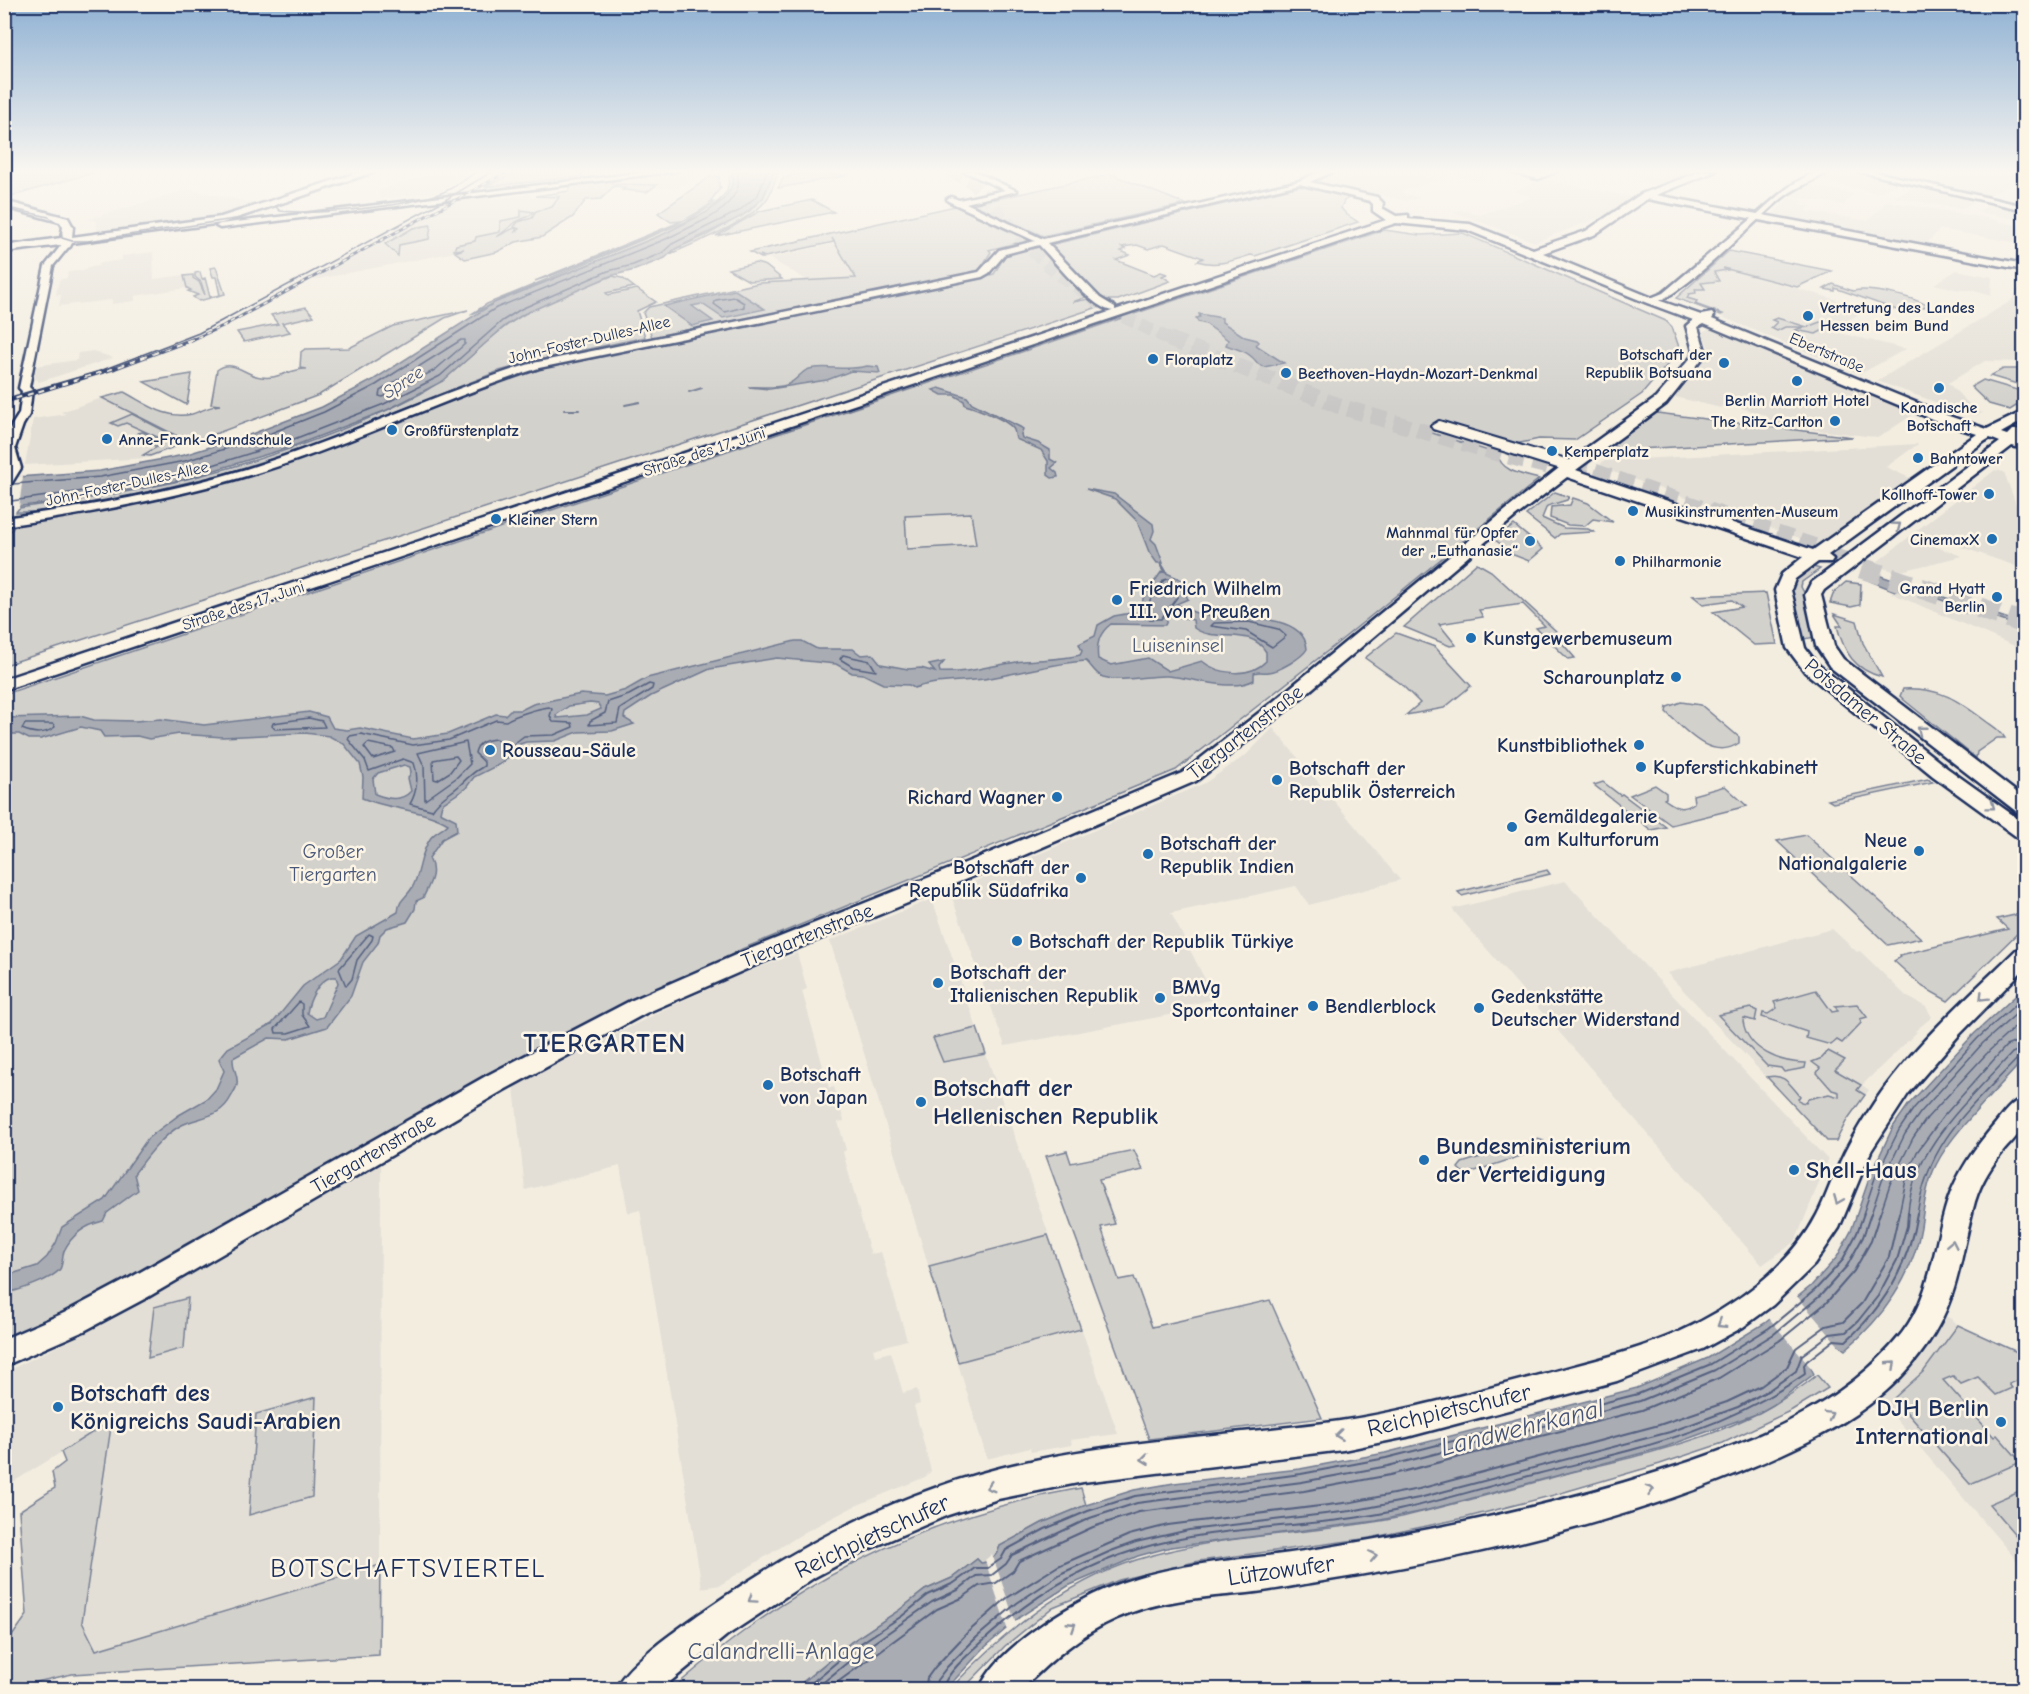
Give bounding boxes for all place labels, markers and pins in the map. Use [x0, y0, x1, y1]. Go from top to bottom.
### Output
place label: Vertretung des Landes Hessen beim Bund [1820, 299, 1975, 335]
marker: Vertretung des Landes Hessen beim Bund [1801, 309, 1815, 323]
place label: Botschaft der Republik Botsuana [1585, 346, 1713, 382]
place label: Floraplatz [1165, 351, 1233, 369]
marker: Floraplatz [1146, 352, 1160, 366]
marker: Botschaft der Republik Botsuana [1717, 356, 1731, 370]
place label: Beethoven-Haydn-Mozart-Denkmal [1298, 365, 1538, 383]
marker: Beethoven-Haydn-Mozart-Denkmal [1279, 366, 1293, 380]
marker: Berlin Marriott Hotel [1790, 374, 1804, 388]
marker: Kanadische Botschaft [1932, 381, 1946, 395]
place label: Berlin Marriott Hotel [1725, 392, 1869, 410]
place label: Kanadische Botschaft [1901, 399, 1978, 435]
place label: The Ritz-Carlton [1711, 413, 1823, 431]
marker: The Ritz-Carlton [1828, 414, 1842, 428]
place label: Großfürstenplatz [404, 422, 519, 440]
marker: Großfürstenplatz [385, 423, 399, 437]
place label: Anne-Frank-Grundschule [119, 431, 292, 449]
marker: Anne-Frank-Grundschule [100, 432, 114, 446]
place label: Kemperplatz [1564, 443, 1649, 461]
marker: Kemperplatz [1545, 444, 1559, 458]
place label: Bahntower [1930, 450, 2003, 468]
marker: Bahntower [1911, 451, 1925, 465]
place label: Kollhoff-Tower [1881, 486, 1978, 504]
marker: Kollhoff-Tower [1982, 487, 1996, 501]
place label: Musikinstrumenten-Museum [1645, 503, 1838, 521]
marker: Musikinstrumenten-Museum [1626, 504, 1640, 518]
place label: Kleiner Stern [508, 511, 598, 529]
marker: Kleiner Stern [489, 512, 503, 526]
place label: Mahnmal für Opfer der „Euthanasie“ [1386, 524, 1519, 560]
place label: CinemaxX [1910, 531, 1980, 549]
marker: CinemaxX [1985, 532, 1999, 546]
marker: Mahnmal für Opfer der „Euthanasie“ [1523, 534, 1537, 548]
place label: Philharmonie [1632, 553, 1722, 571]
marker: Philharmonie [1613, 554, 1627, 568]
place label: Friedrich Wilhelm III. von Preußen [1129, 577, 1281, 623]
place label: Grand Hyatt Berlin [1900, 580, 1986, 616]
marker: Grand Hyatt Berlin [1990, 590, 2004, 604]
marker: Friedrich Wilhelm III. von Preußen [1110, 593, 1124, 607]
place label: Kunstgewerbemuseum [1483, 627, 1672, 650]
marker: Kunstgewerbemuseum [1464, 631, 1478, 645]
place label: Scharounplatz [1543, 666, 1664, 689]
marker: Scharounplatz [1669, 670, 1683, 684]
place label: Kunstbibliothek [1497, 734, 1627, 757]
marker: Kunstbibliothek [1632, 738, 1646, 752]
place label: Rousseau-Säule [502, 739, 636, 762]
marker: Rousseau-Säule [483, 743, 497, 757]
place label: Kupferstichkabinett [1653, 756, 1818, 779]
place label: Botschaft der Republik Österreich [1289, 757, 1456, 803]
marker: Kupferstichkabinett [1634, 760, 1648, 774]
marker: Botschaft der Republik Österreich [1270, 773, 1284, 787]
place label: Richard Wagner [908, 786, 1045, 809]
marker: Richard Wagner [1050, 790, 1064, 804]
place label: Gemäldegalerie am Kulturforum [1524, 805, 1659, 851]
marker: Gemäldegalerie am Kulturforum [1505, 820, 1519, 834]
place label: Neue Nationalgalerie [1778, 829, 1907, 875]
place label: Botschaft der Republik Indien [1160, 832, 1294, 878]
marker: Neue Nationalgalerie [1912, 844, 1926, 858]
marker: Botschaft der Republik Indien [1141, 847, 1155, 861]
place label: Botschaft der Republik Südafrika [909, 856, 1069, 902]
marker: Botschaft der Republik Südafrika [1074, 871, 1088, 885]
place label: Botschaft der Republik Türkiye [1029, 930, 1294, 953]
marker: Botschaft der Republik Türkiye [1010, 934, 1024, 948]
place label: Botschaft der Italienischen Republik [950, 961, 1138, 1007]
marker: Botschaft der Italienischen Republik [931, 976, 945, 990]
place label: BMVg Sportcontainer [1172, 976, 1298, 1022]
place label: Gedenkstätte Deutscher Widerstand [1491, 985, 1680, 1031]
marker: BMVg Sportcontainer [1153, 991, 1167, 1005]
place label: Bendlerblock [1325, 995, 1436, 1018]
marker: Bendlerblock [1306, 999, 1320, 1013]
marker: Gedenkstätte Deutscher Widerstand [1472, 1001, 1486, 1015]
place label: Botschaft von Japan [779, 1063, 868, 1109]
place label: Botschaft der Hellenischen Republik [933, 1074, 1158, 1130]
marker: Botschaft von Japan [761, 1078, 775, 1092]
marker: Botschaft der Hellenischen Republik [914, 1095, 928, 1109]
place label: Bundesministerium der Verteidigung [1436, 1132, 1631, 1188]
marker: Bundesministerium der Verteidigung [1417, 1153, 1431, 1167]
place label: Shell-Haus [1806, 1156, 1917, 1184]
marker: Shell-Haus [1787, 1163, 1801, 1177]
place label: Botschaft des Königreichs Saudi-Arabien [70, 1379, 341, 1435]
place label: DJH Berlin International [1855, 1394, 1989, 1450]
marker: Botschaft des Königreichs Saudi-Arabien [51, 1400, 65, 1414]
marker: DJH Berlin International [1994, 1415, 2008, 1429]

